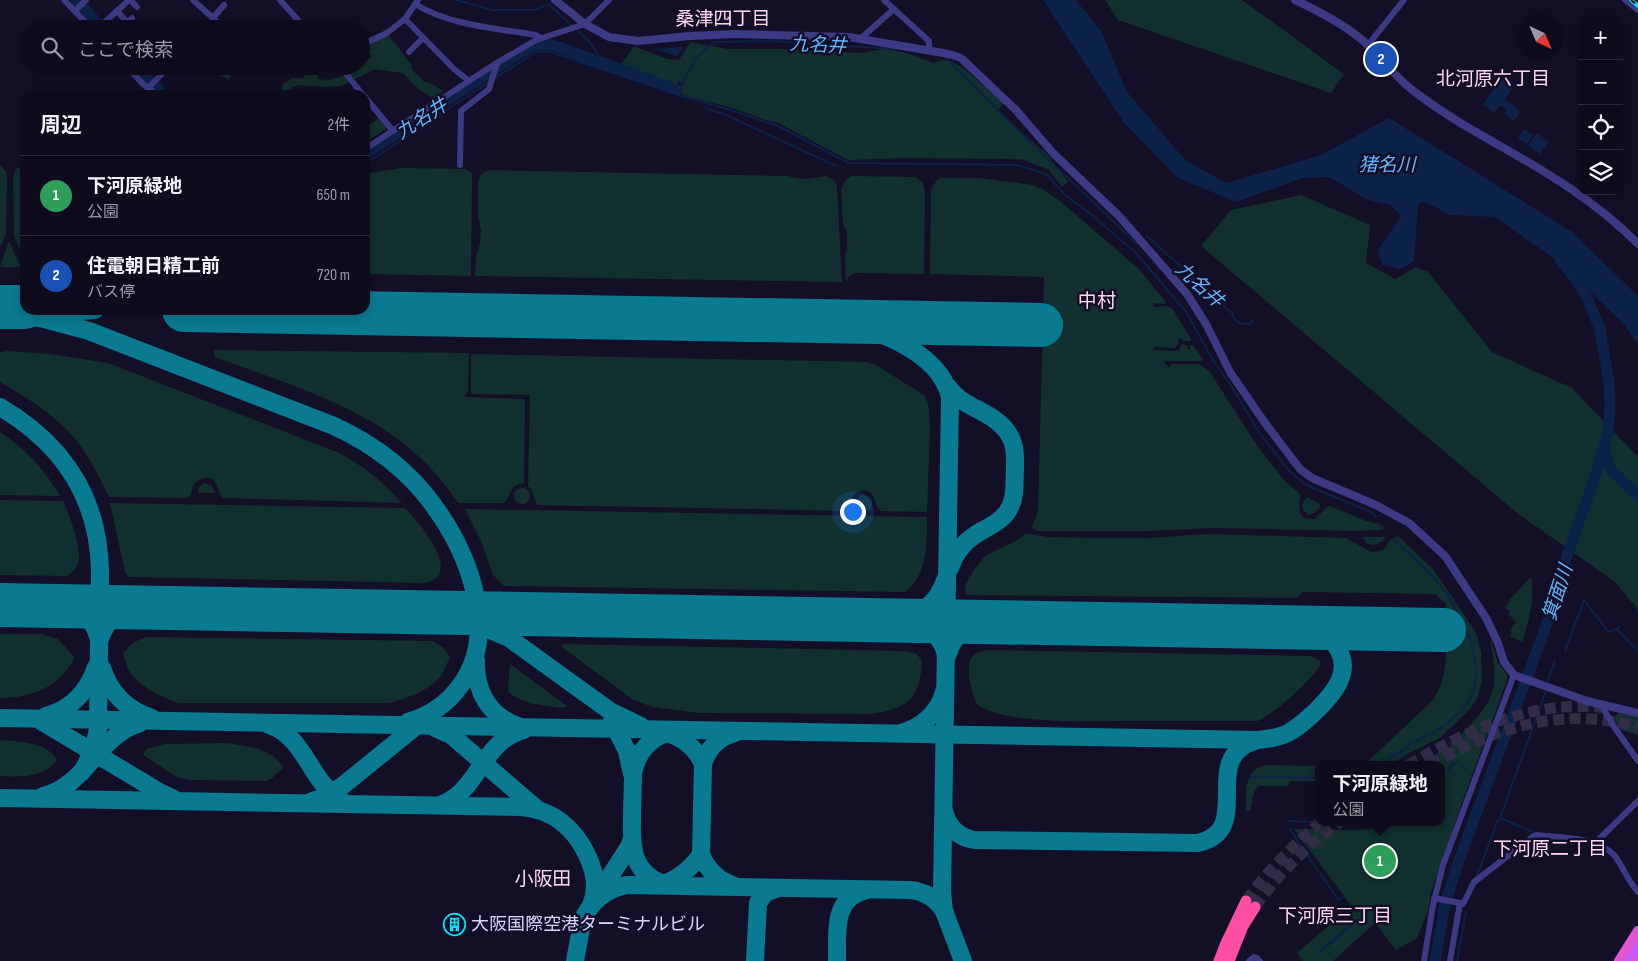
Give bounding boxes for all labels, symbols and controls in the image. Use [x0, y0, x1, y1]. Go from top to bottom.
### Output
district label: 桑津四丁目 [675, 8, 771, 31]
north arrow [1518, 15, 1563, 60]
map controls [1578, 15, 1623, 195]
button: + [1578, 15, 1623, 60]
search box [20, 20, 370, 75]
water label: 九名井 [789, 33, 849, 59]
icon: search [38, 34, 66, 62]
text: ここで検索 [78, 39, 173, 62]
pin: 2 [1365, 40, 1397, 78]
button: − [1578, 60, 1623, 105]
district label: 北河原六丁目 [1436, 68, 1550, 91]
water label: 九名井 [392, 93, 454, 144]
button: locate [1578, 105, 1623, 150]
text: 周辺 [40, 113, 82, 138]
text: 2件 [327, 116, 350, 135]
button: layers [1578, 150, 1623, 195]
water label: 猪名川 [1358, 154, 1417, 177]
text: 下河原緑地 [87, 175, 182, 198]
text: 1 [53, 186, 59, 205]
text: 650 m [317, 186, 350, 205]
text: 公園 [87, 203, 119, 222]
text: 住電朝日精工前 [87, 255, 220, 278]
water label: 九名井 [1170, 257, 1229, 314]
text: 2 [52, 266, 60, 285]
text: 720 m [317, 266, 350, 285]
text: バス停 [87, 283, 135, 302]
district label: 中村 [1078, 290, 1116, 313]
your location [840, 499, 866, 525]
water label: 箕面川 [1539, 560, 1579, 623]
popup [1315, 761, 1445, 826]
text: 下河原緑地 [1332, 773, 1428, 796]
text: 公園 [1332, 801, 1365, 820]
district label: 下河原二丁目 [1493, 838, 1607, 861]
pin: 1 [1364, 842, 1396, 880]
district label: 小阪田 [514, 868, 572, 891]
district label: 下河原三丁目 [1278, 905, 1392, 928]
building icon: 大阪国際空港ターミナルビル [443, 912, 467, 936]
place label: 大阪国際空港ターミナルビル [471, 914, 705, 935]

